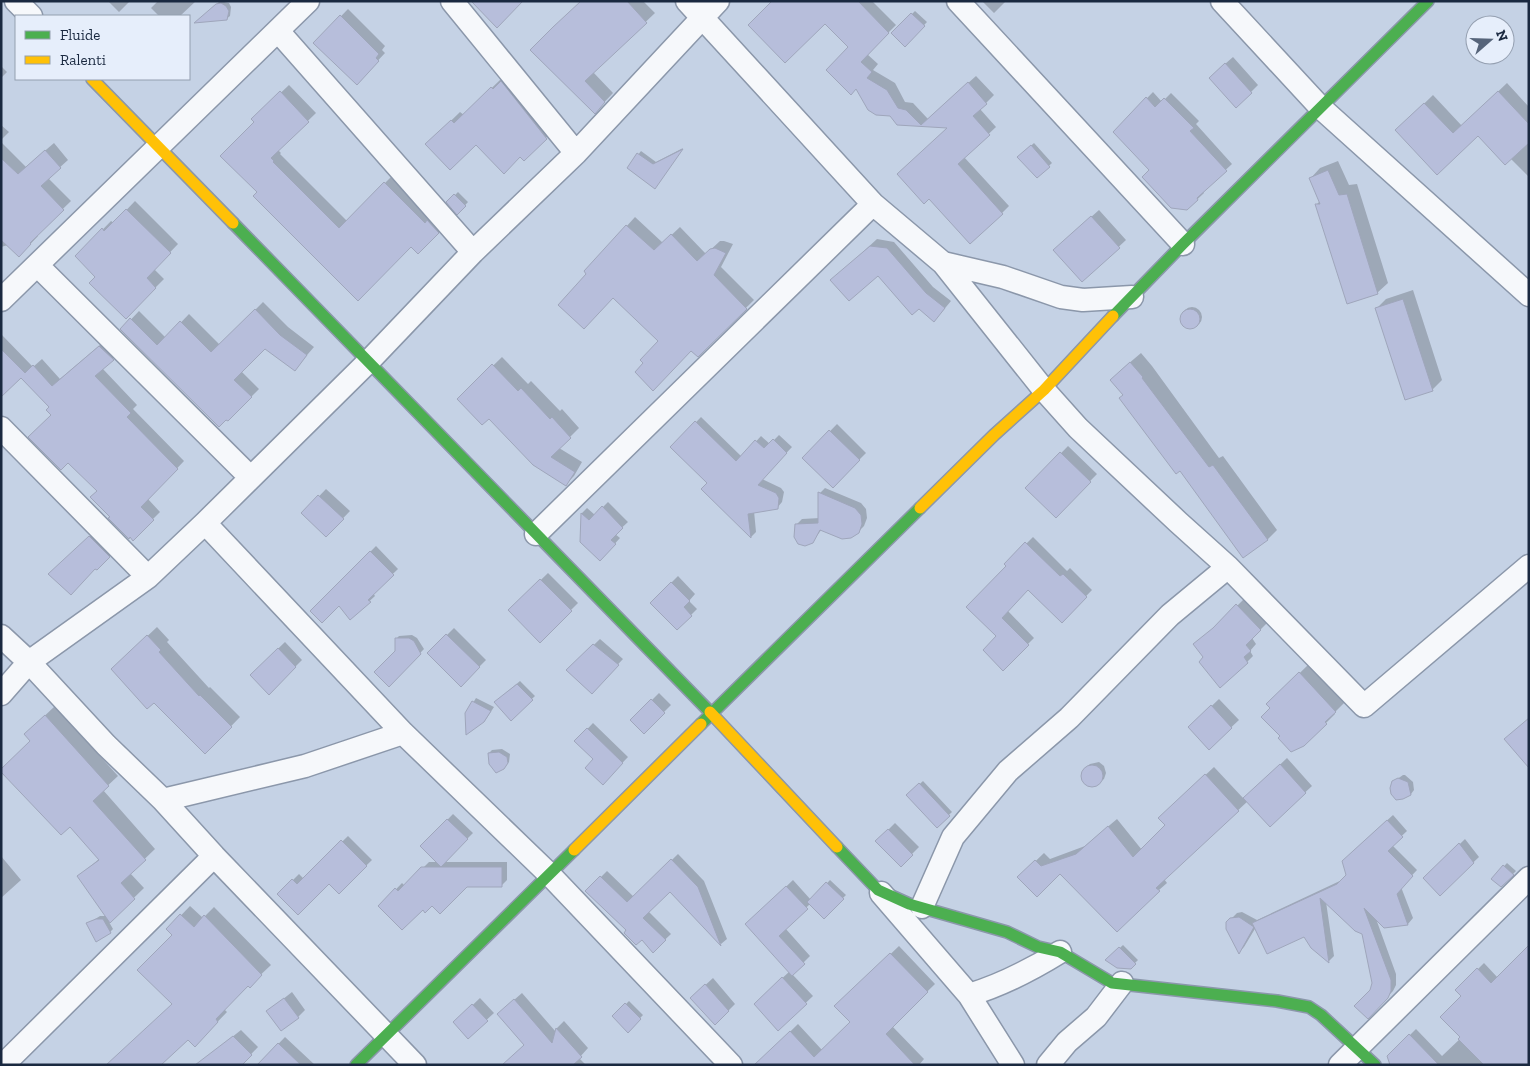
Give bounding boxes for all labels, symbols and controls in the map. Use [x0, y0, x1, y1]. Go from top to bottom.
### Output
legend [15, 15, 190, 80]
north arrow [1465, 15, 1515, 65]
text: Fluide [60, 26, 100, 44]
text: N [1492, 28, 1512, 44]
text: Ralenti [60, 51, 106, 69]

